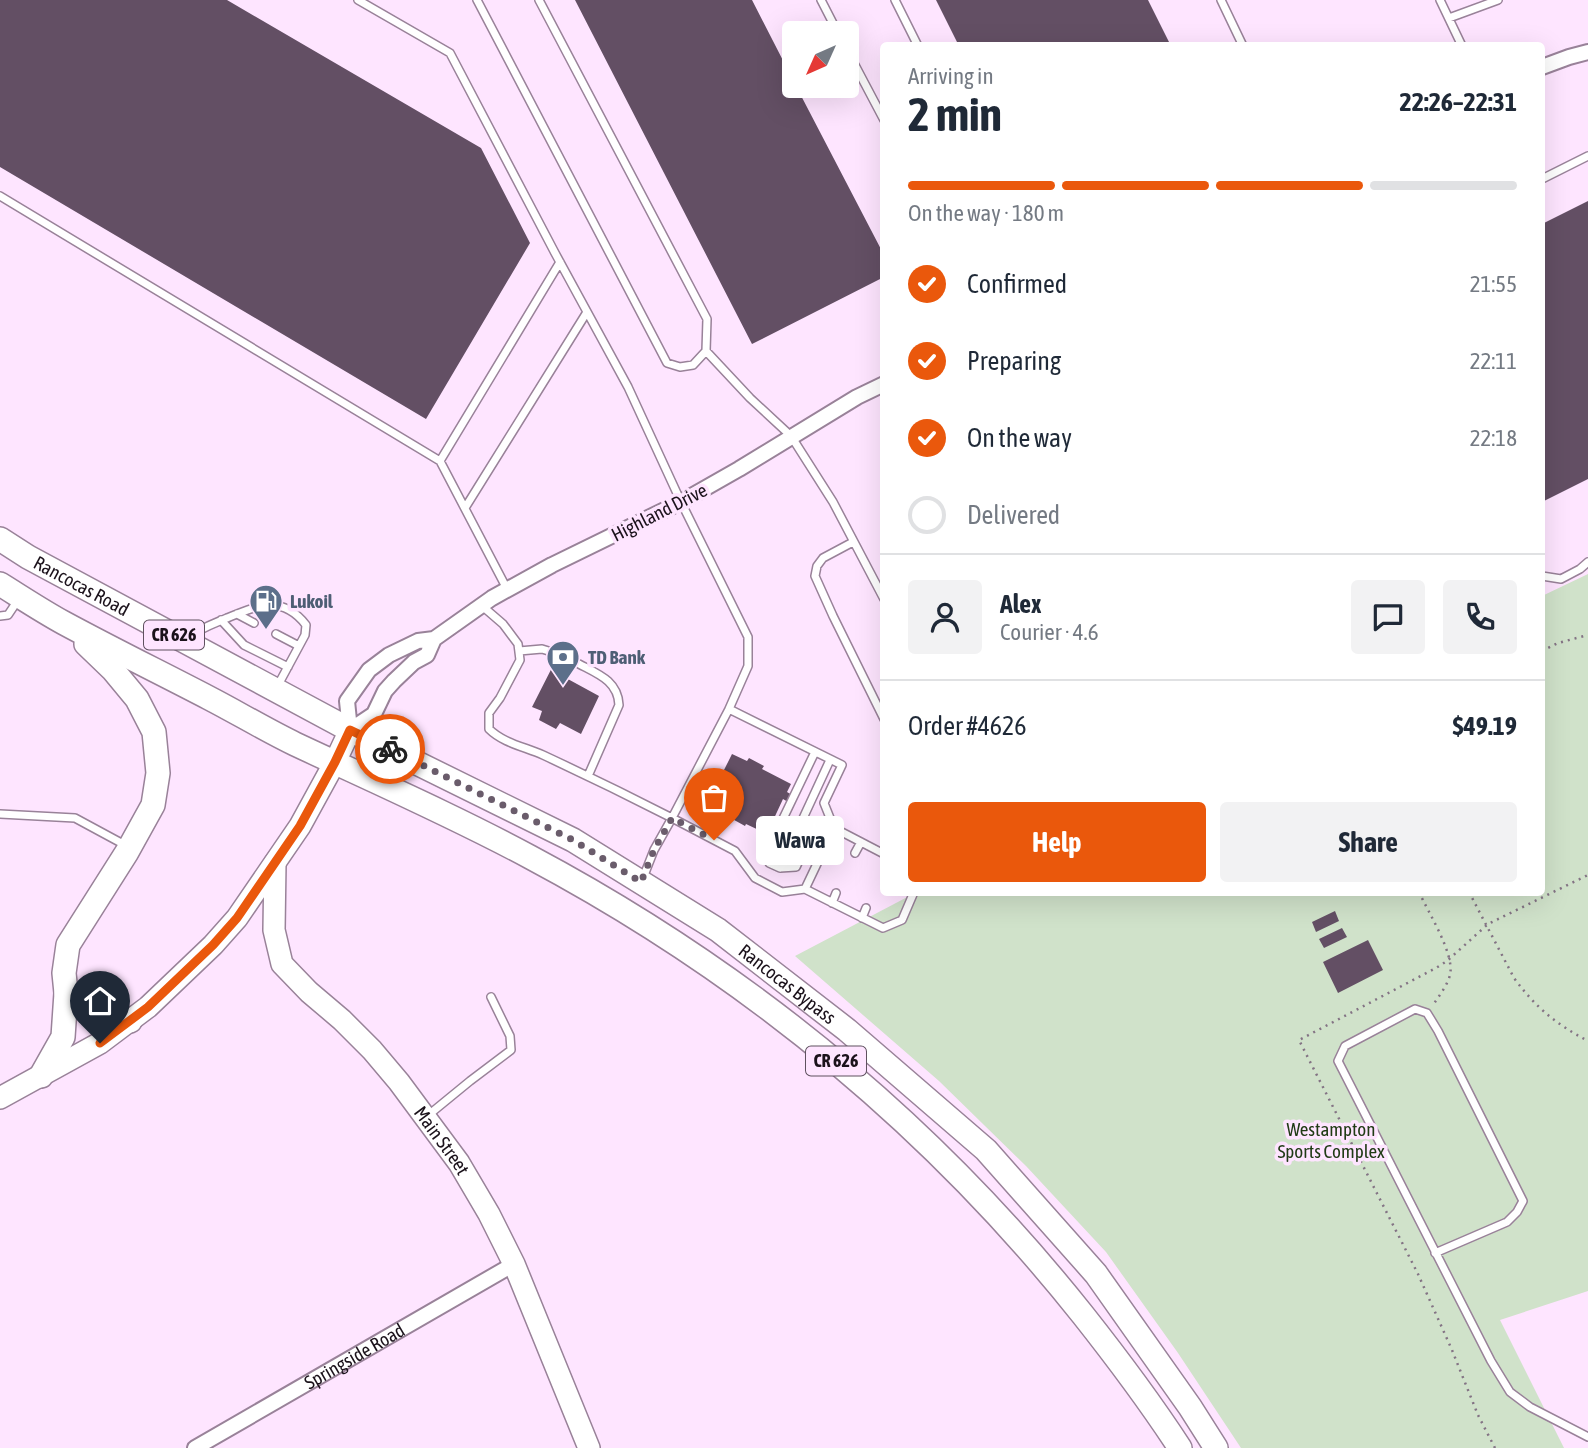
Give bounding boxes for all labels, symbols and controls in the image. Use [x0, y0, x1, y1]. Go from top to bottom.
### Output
north arrow [782, 21, 859, 98]
map controls [782, 21, 859, 98]
text: Arriving in [908, 63, 994, 89]
text: 22:26–22:31 [1400, 87, 1517, 117]
text: 2 min [908, 88, 1002, 141]
text: On the way · 180 m [908, 200, 1064, 226]
icon: check [908, 265, 946, 303]
text: Confirmed [967, 269, 1067, 299]
text: 21:55 [1470, 271, 1517, 297]
icon: check [908, 342, 946, 380]
text: Preparing [967, 346, 1061, 376]
text: 22:11 [1470, 348, 1517, 374]
icon: check [908, 419, 946, 457]
text: On the way [967, 423, 1072, 453]
text: 22:18 [1470, 425, 1517, 451]
street label: Highland Drive [608, 479, 710, 545]
text: Delivered [967, 500, 1060, 530]
street label: Rancocas Road [30, 551, 133, 620]
button: person [908, 580, 982, 654]
button: chat [1351, 580, 1425, 654]
button: phone [1443, 580, 1517, 654]
fuel station icon: Lukoil [247, 582, 285, 631]
text: Alex [1000, 589, 1041, 619]
place label: Lukoil [290, 590, 334, 612]
text: Courier · 4.6 [1000, 619, 1099, 645]
road number: CR 626 [144, 620, 204, 650]
bank icon: TD Bank [544, 638, 582, 687]
place label: TD Bank [588, 646, 646, 668]
text: Order #4626 [908, 711, 1027, 741]
text: $49.19 [1453, 711, 1517, 741]
courier [355, 714, 425, 784]
icon: bike [371, 730, 409, 768]
pin [684, 768, 744, 840]
icon: bag [695, 779, 733, 817]
button: Help [908, 802, 1206, 882]
button: Share [1220, 802, 1517, 882]
callout: Wawa [756, 816, 844, 864]
text: Wawa [775, 827, 825, 853]
street label: Rancocas Bypass [735, 939, 841, 1029]
pin [70, 971, 130, 1043]
icon: home [81, 982, 119, 1020]
road number: CR 626 [806, 1046, 866, 1076]
street label: Main Street [410, 1102, 474, 1179]
park label: Westampton Sports Complex [1277, 1118, 1385, 1162]
street label: Springside Road [300, 1319, 408, 1394]

